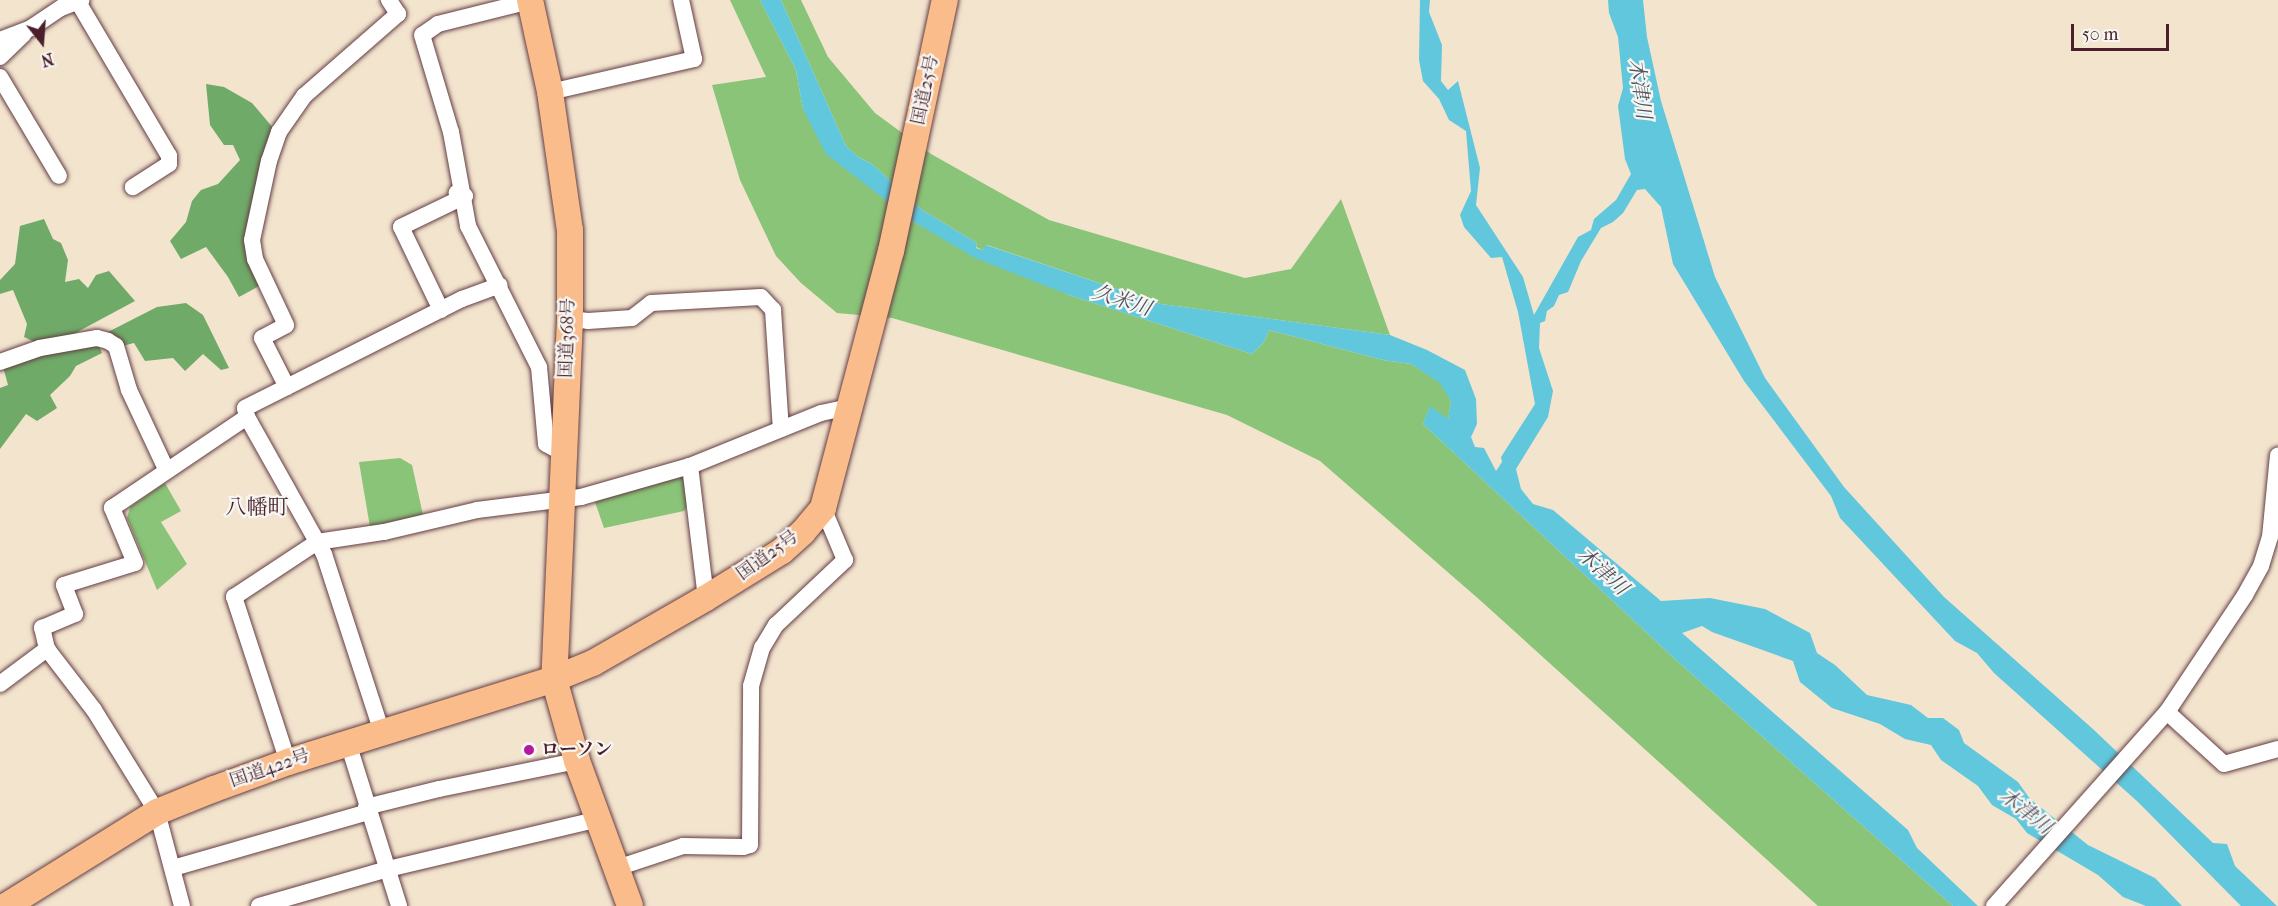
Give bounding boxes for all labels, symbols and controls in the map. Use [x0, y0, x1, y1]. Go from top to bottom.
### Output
north arrow [12, 12, 72, 72]
scale bar [2074, 12, 2172, 50]
text: 50 m [2082, 24, 2118, 45]
text: N [39, 49, 56, 71]
street label: 国道25号 [908, 53, 944, 127]
water label: 木津川 [1624, 58, 1656, 120]
water label: 久米川 [1090, 279, 1154, 321]
street label: 国道368号 [556, 298, 580, 378]
district label: 八幡町 [226, 494, 288, 520]
street label: 国道25号 [733, 526, 803, 586]
water label: 木津川 [1573, 542, 1633, 600]
place label: ローソン [541, 739, 613, 761]
marker: ローソン [522, 743, 536, 757]
street label: 国道422号 [227, 745, 313, 793]
water label: 木津川 [1995, 783, 2057, 839]

